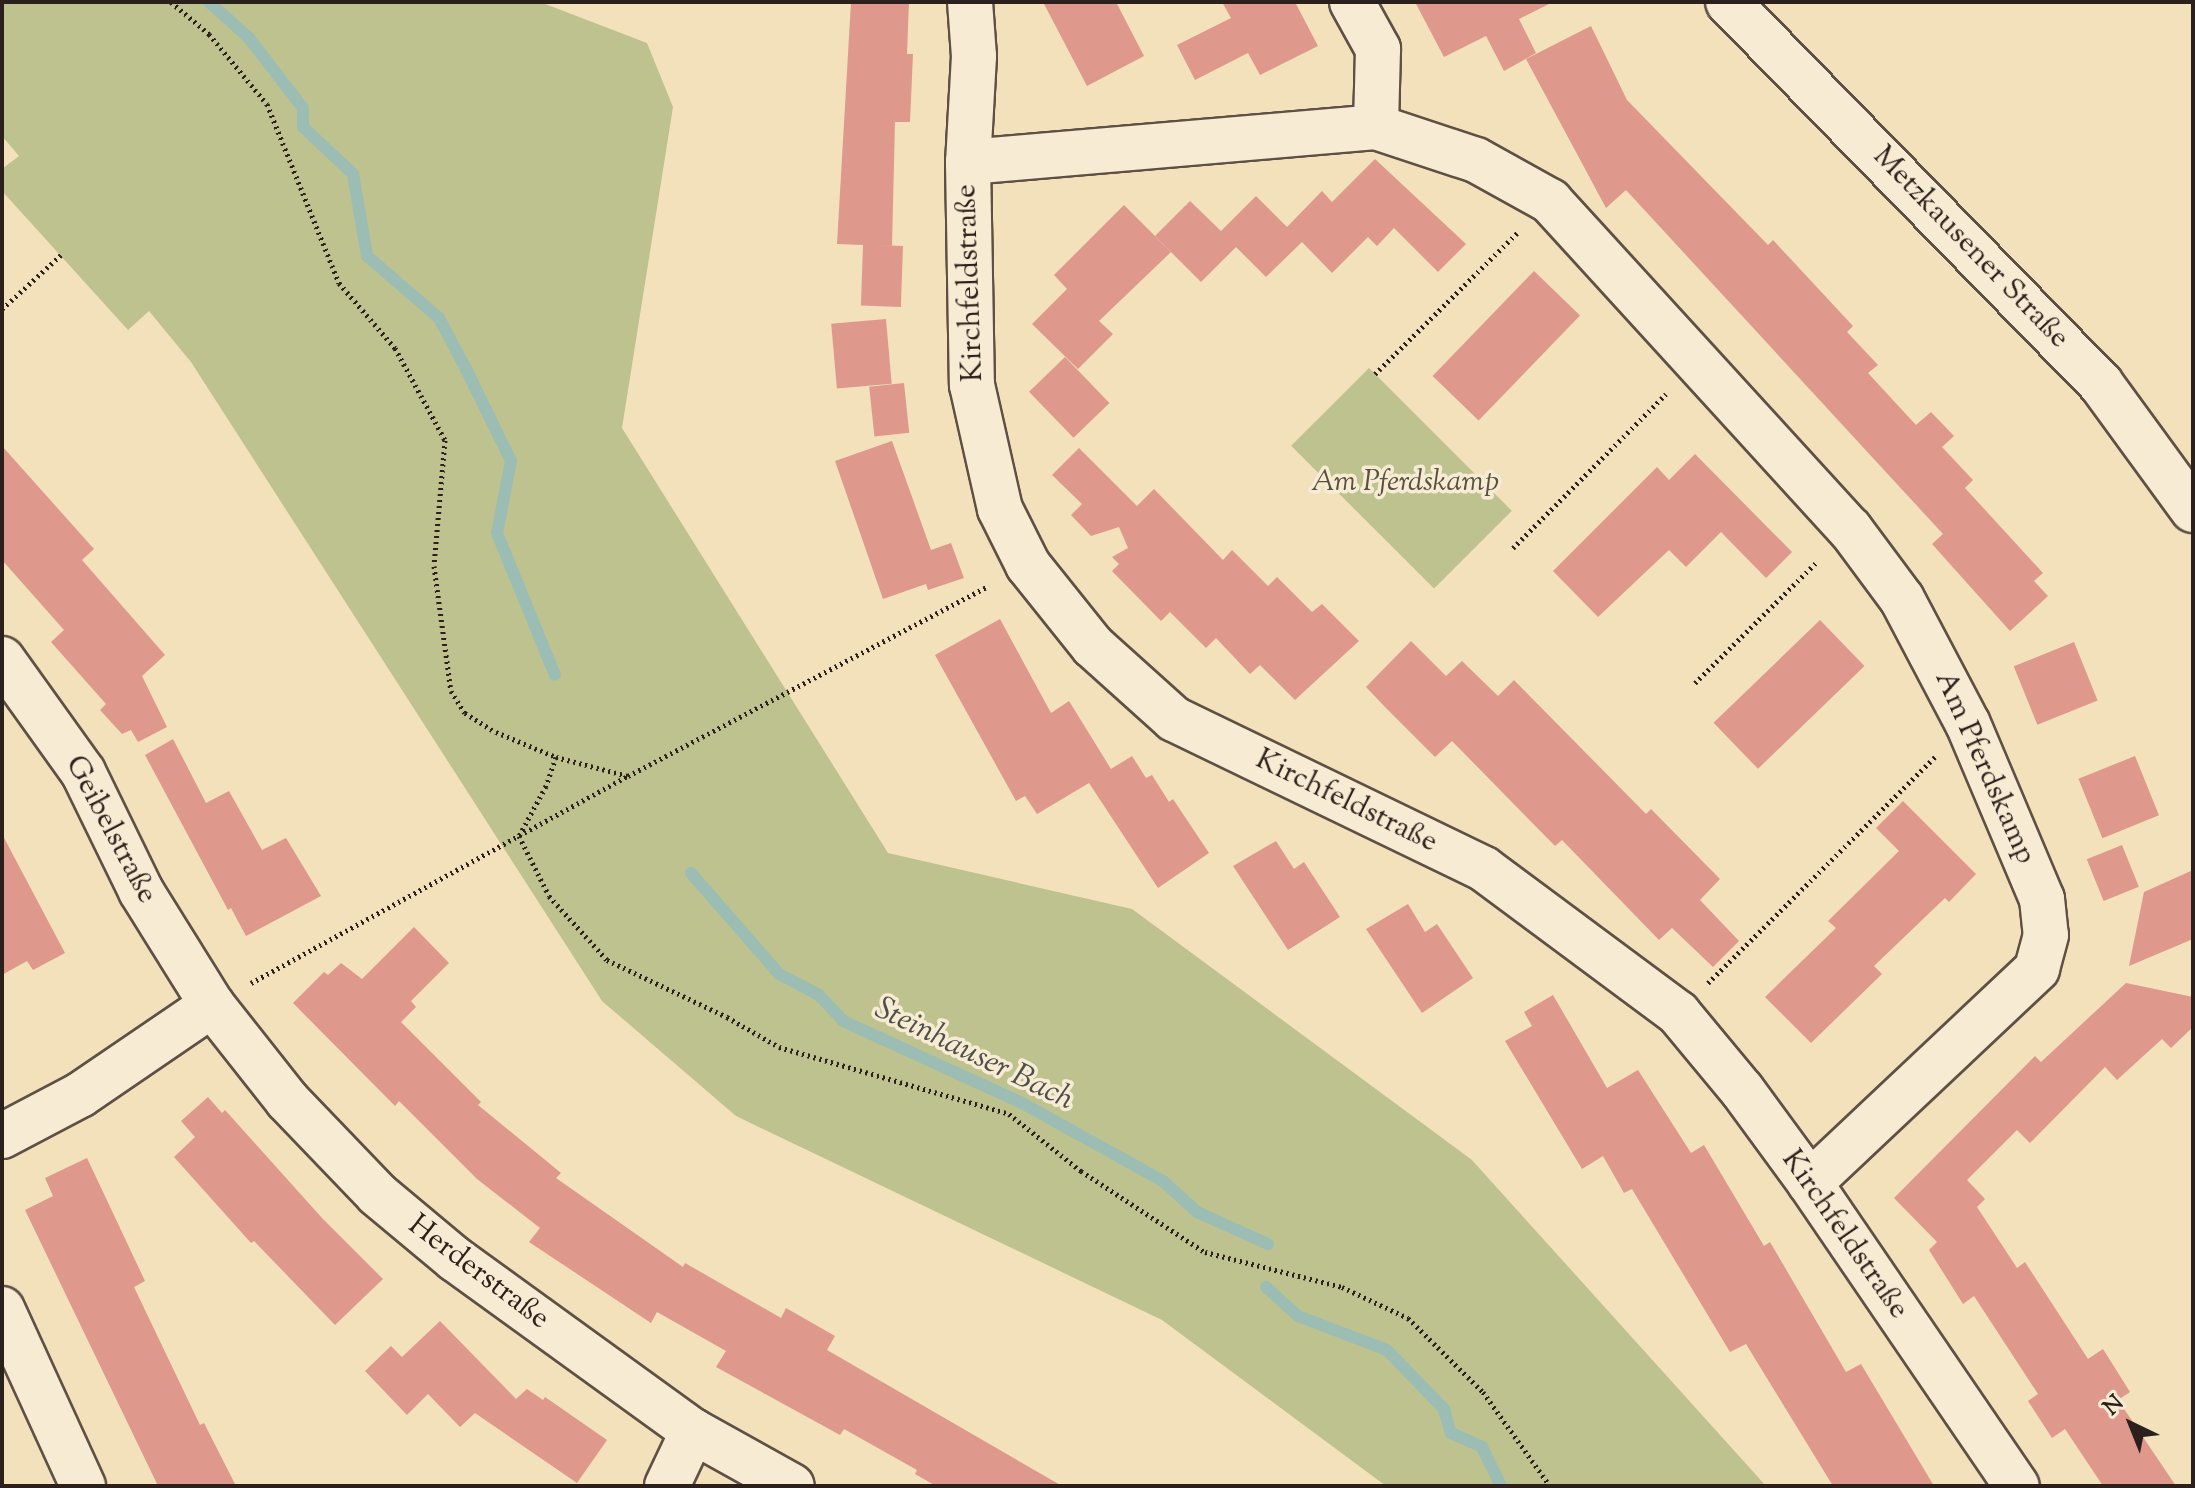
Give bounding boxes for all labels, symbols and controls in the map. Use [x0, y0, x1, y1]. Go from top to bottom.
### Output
street label: Metzkausener Straße [1864, 139, 2076, 357]
street label: Kirchfeldstraße [950, 183, 992, 383]
park label: Am Pferdskamp [1311, 465, 1499, 501]
street label: Am Pferdskamp [1925, 666, 2043, 870]
street label: Kirchfeldstraße [1249, 742, 1443, 862]
street label: Geibelstraße [56, 750, 164, 910]
water label: Steinhauser Bach [868, 990, 1080, 1120]
street label: Kirchfeldstraße [1773, 1144, 1915, 1326]
street label: Herderstraße [400, 1208, 556, 1338]
north arrow [2091, 1384, 2171, 1464]
text: N [2097, 1389, 2132, 1424]

